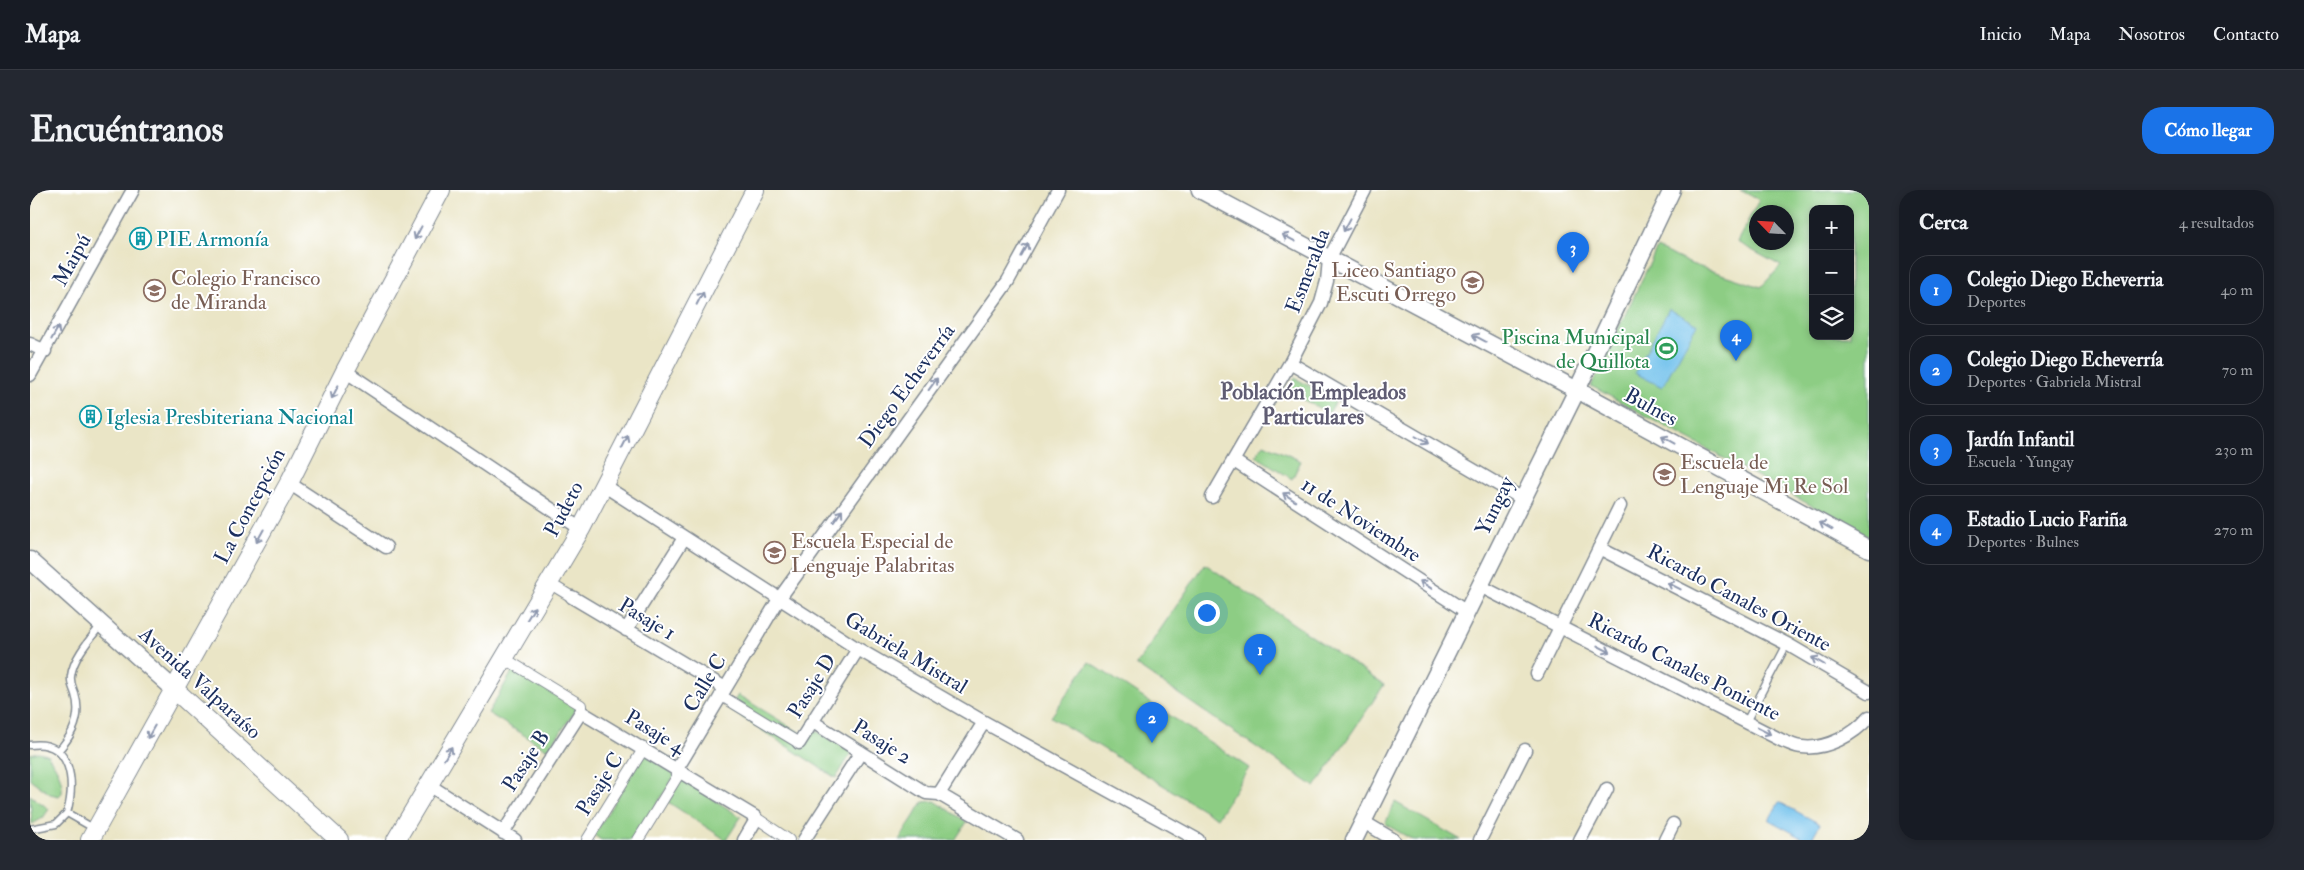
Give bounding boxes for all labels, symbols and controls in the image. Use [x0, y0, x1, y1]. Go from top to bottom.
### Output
text: Mapa [25, 19, 80, 50]
text: Inicio [1979, 23, 2021, 46]
text: Mapa [2049, 23, 2091, 46]
text: Nosotros [2119, 23, 2185, 46]
text: Contacto [2213, 23, 2279, 46]
button: Cómo llegar [2142, 107, 2274, 154]
text: Encuéntranos [30, 108, 223, 152]
north arrow [1749, 205, 1794, 250]
map controls [1809, 205, 1854, 340]
button: + [1809, 205, 1854, 250]
text: Cerca [1919, 209, 1968, 236]
text: 4 resultados [2179, 213, 2254, 233]
one-way arrow [1342, 217, 1352, 232]
one-way arrow [413, 225, 423, 240]
street label: Esmeralda [1280, 225, 1337, 317]
place label: PIE Armonía [156, 226, 269, 253]
building icon: PIE Armonía [128, 227, 152, 251]
street label: Maipú [47, 229, 97, 291]
pin: 3 [1557, 232, 1589, 273]
one-way arrow [1281, 233, 1296, 243]
one-way arrow [1020, 244, 1030, 258]
button: − [1809, 250, 1854, 295]
place label: Liceo Santiago Escuti Orrego [1331, 257, 1456, 308]
place label: Colegio Francisco de Miranda [171, 265, 320, 316]
text: Colegio Diego Echeverria [1967, 268, 2163, 292]
school or university icon: Liceo Santiago Escuti Orrego [1460, 270, 1484, 294]
school or university icon: Colegio Francisco de Miranda [143, 278, 167, 302]
text: 1 [1933, 280, 1939, 300]
text: 40 m [2220, 280, 2253, 300]
one-way arrow [696, 291, 705, 306]
text: Deportes [1967, 292, 2026, 312]
button: layers [1809, 295, 1854, 340]
street label: Diego Echeverría [853, 318, 961, 453]
pin: 4 [1720, 320, 1752, 361]
place label: Piscina Municipal de Quillota [1501, 324, 1651, 375]
one-way arrow [51, 326, 60, 341]
one-way arrow [1471, 333, 1486, 343]
sports icon: Piscina Municipal de Quillota [1654, 337, 1678, 361]
text: Colegio Diego Echeverría [1967, 348, 2163, 372]
text: 2 [1932, 360, 1940, 380]
text: 70 m [2222, 360, 2253, 380]
text: Deportes · Gabriela Mistral [1967, 372, 2141, 392]
one-way arrow [928, 378, 938, 392]
district label: Población Empleados Particulares [1220, 378, 1406, 431]
street label: Bulnes [1620, 381, 1682, 433]
one-way arrow [329, 384, 339, 399]
place label: Iglesia Presbiteriana Nacional [106, 404, 354, 431]
building icon: Iglesia Presbiteriana Nacional [78, 405, 102, 429]
text: Jardín Infantil [1967, 428, 2074, 452]
one-way arrow [621, 435, 630, 450]
one-way arrow [1661, 435, 1676, 444]
one-way arrow [1415, 436, 1429, 446]
text: 3 [1933, 440, 1939, 460]
text: 230 m [2215, 440, 2253, 460]
street label: La Concepción [208, 443, 292, 569]
place label: Escuela de Lenguaje Mi Re Sol [1680, 449, 1849, 500]
text: Escuela · Yungay [1967, 452, 2074, 472]
school or university icon: Escuela de Lenguaje Mi Re Sol [1652, 462, 1676, 486]
street label: 11 de Noviembre [1296, 471, 1426, 569]
street label: Yungay [1469, 471, 1521, 540]
street label: Pudeto [538, 477, 590, 541]
one-way arrow [1283, 492, 1297, 502]
text: Estadio Lucio Fariña [1967, 508, 2127, 532]
one-way arrow [833, 509, 843, 523]
text: 4 [1932, 520, 1940, 540]
text: 270 m [2214, 520, 2253, 540]
one-way arrow [1819, 521, 1834, 531]
place label: Escuela Especial de Lenguaje Palabritas [791, 528, 955, 579]
one-way arrow [254, 529, 264, 543]
text: Deportes · Bulnes [1967, 532, 2079, 552]
street label: Ricardo Canales Oriente [1642, 538, 1836, 658]
school or university icon: Escuela Especial de Lenguaje Palabritas [763, 541, 787, 565]
one-way arrow [1419, 580, 1433, 591]
one-way arrow [1667, 581, 1682, 590]
street label: Pasaje 1 [614, 592, 680, 646]
your location [1194, 600, 1220, 626]
street label: Gabriela Mistral [840, 606, 973, 701]
one-way arrow [526, 607, 536, 621]
street label: Ricardo Canales Poniente [1583, 607, 1785, 727]
street label: Avenida Valparaíso [132, 620, 267, 745]
pin: 1 [1244, 634, 1276, 675]
one-way arrow [1596, 645, 1611, 654]
street label: Calle C [677, 649, 733, 717]
street label: Pasaje D [782, 649, 842, 723]
one-way arrow [1811, 656, 1825, 666]
pin: 2 [1136, 702, 1168, 743]
street label: Pasaje 4 [620, 704, 692, 761]
street label: Pasaje 2 [847, 713, 917, 771]
one-way arrow [146, 725, 156, 739]
street label: Pasaje B [496, 725, 556, 797]
one-way arrow [1756, 727, 1771, 736]
one-way arrow [444, 747, 454, 761]
street label: Pasaje C [570, 747, 630, 821]

